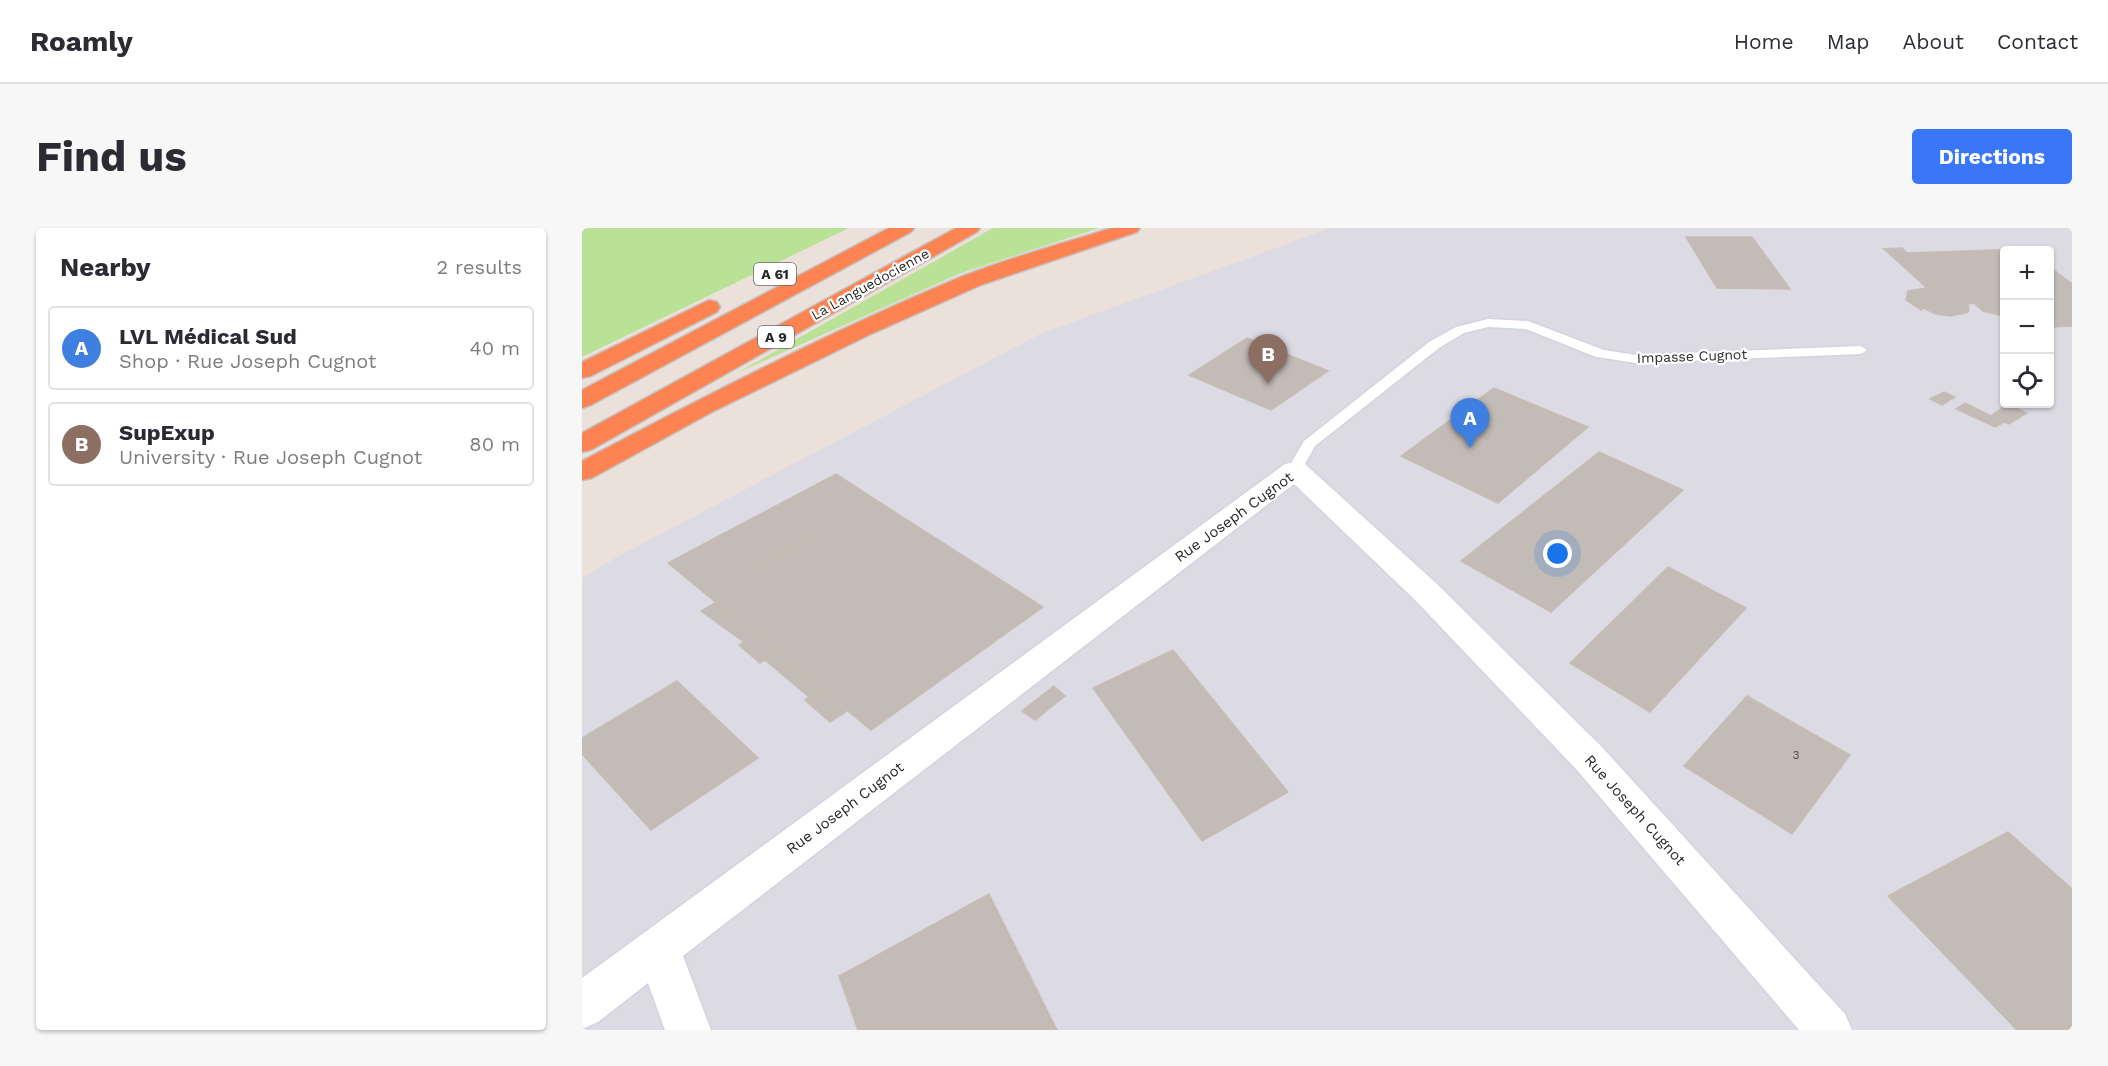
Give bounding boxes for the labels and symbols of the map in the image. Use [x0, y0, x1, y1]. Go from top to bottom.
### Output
street label: La Languedocienne [808, 245, 932, 323]
road number: A 61 [754, 263, 796, 285]
road number: A 9 [758, 326, 794, 348]
pin: B [1248, 334, 1288, 384]
street label: Impasse Cugnot [1637, 346, 1747, 366]
pin: A [1450, 398, 1490, 448]
street label: Rue Joseph Cugnot [1171, 468, 1297, 566]
your location [1543, 539, 1572, 568]
house number: 3 [1793, 748, 1800, 762]
street label: Rue Joseph Cugnot [1581, 751, 1690, 869]
street label: Rue Joseph Cugnot [783, 758, 908, 858]

